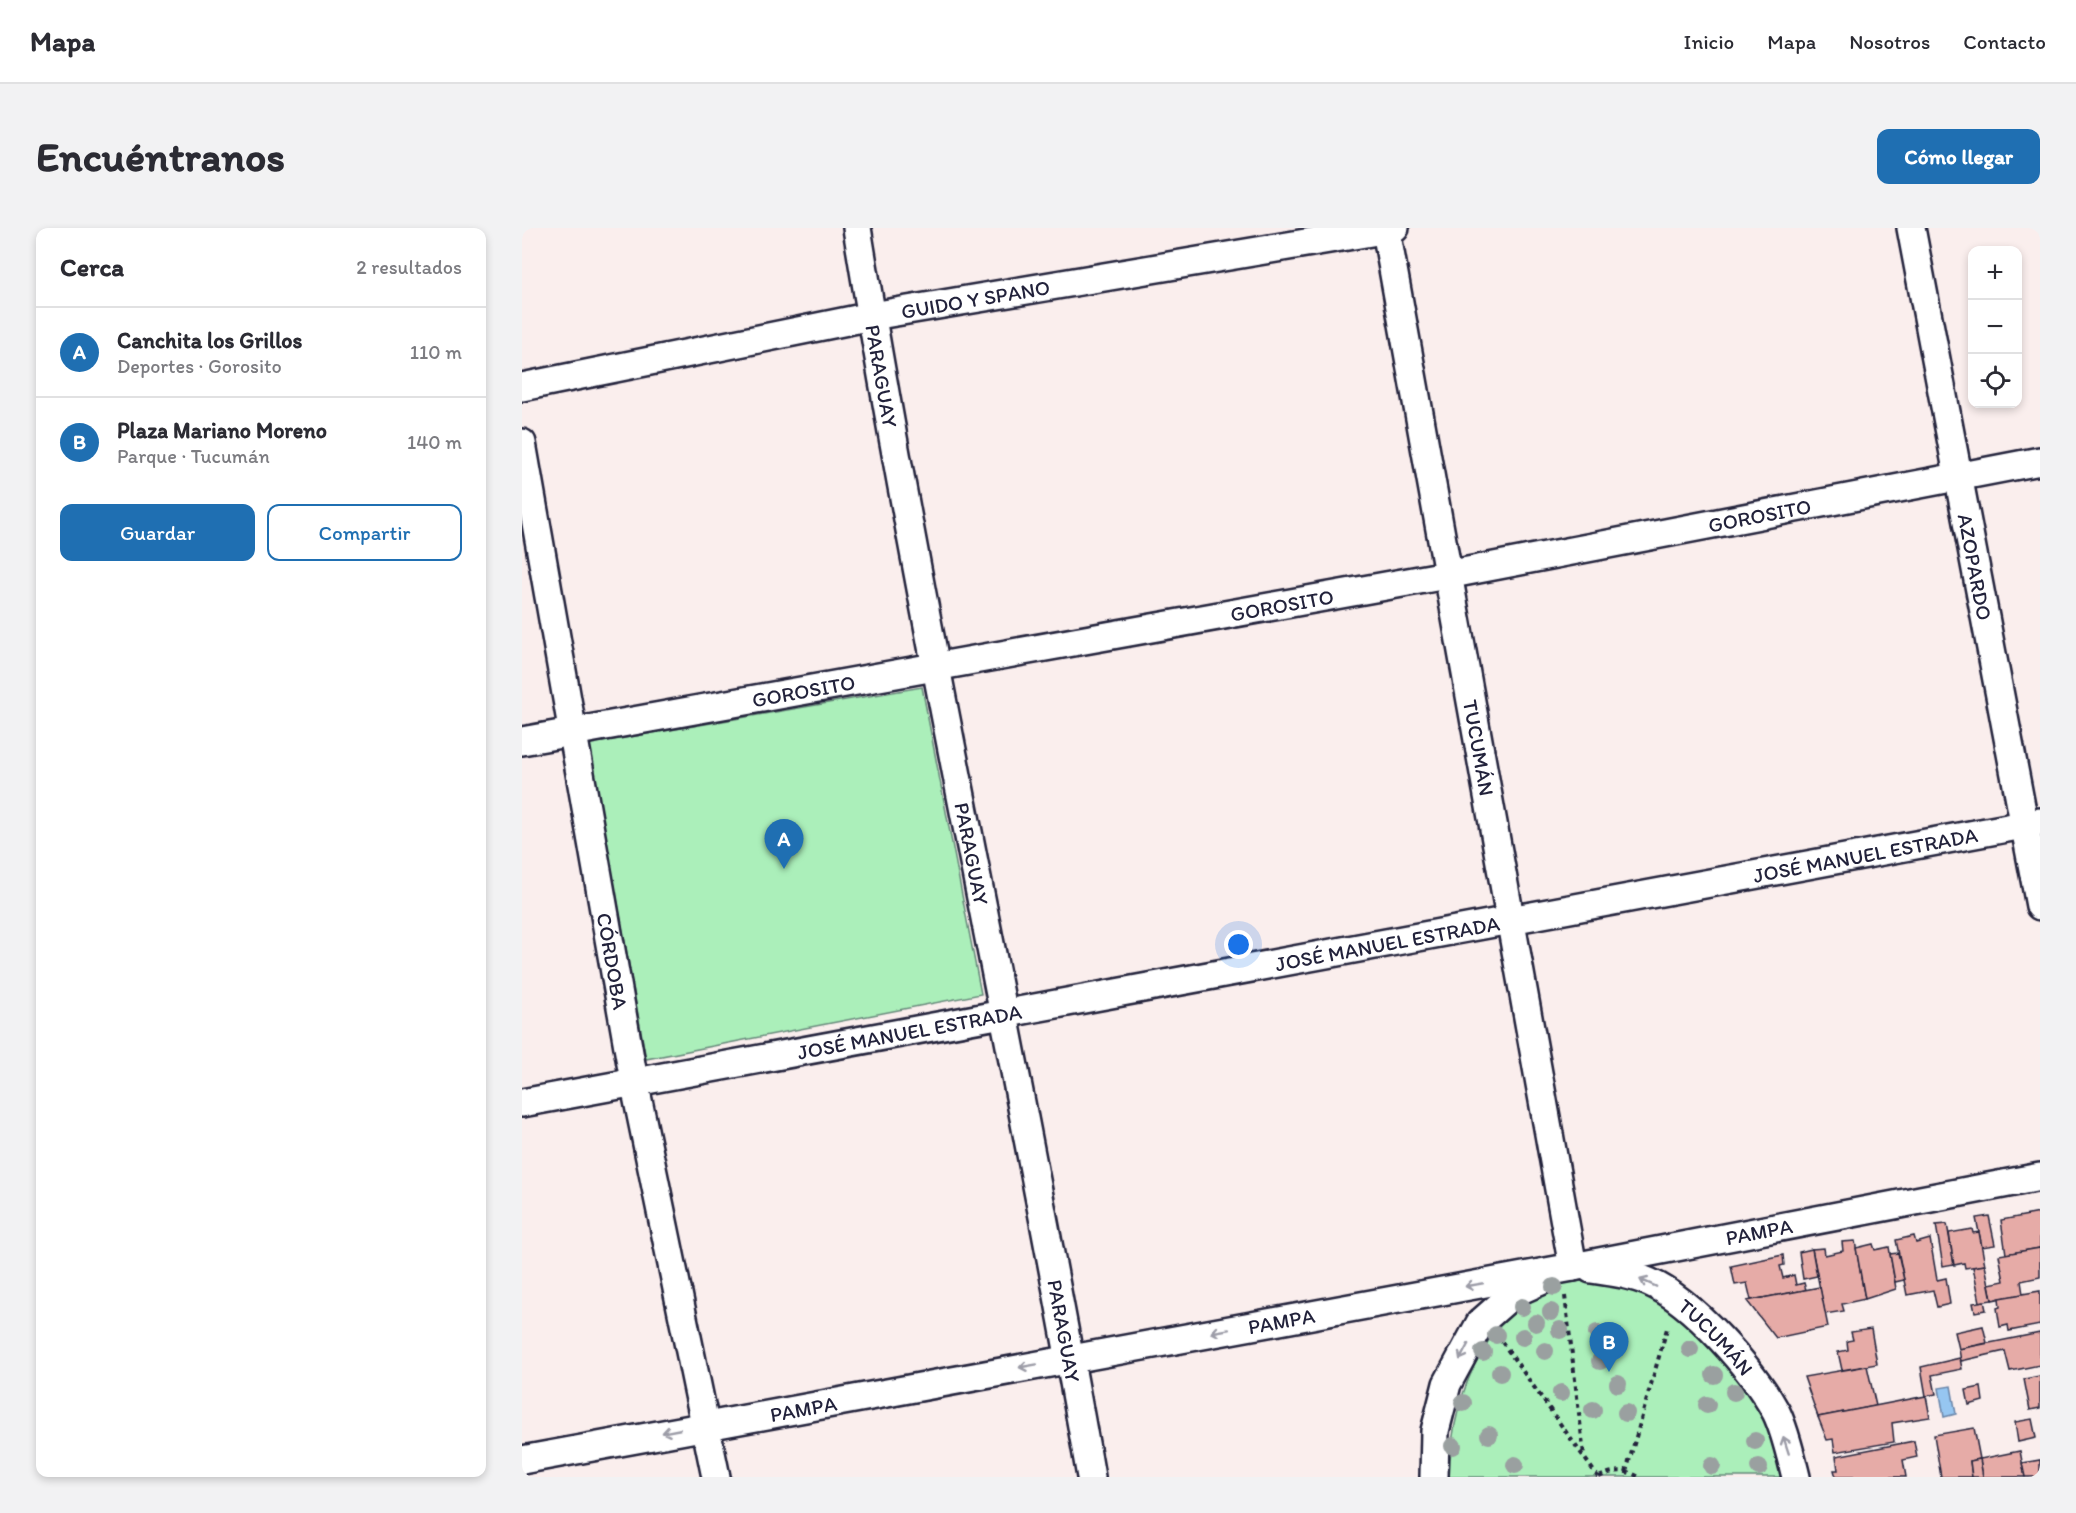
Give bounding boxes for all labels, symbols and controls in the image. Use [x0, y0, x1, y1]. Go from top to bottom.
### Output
text: Mapa [30, 24, 95, 58]
text: Inicio [1684, 29, 1734, 54]
text: Mapa [1767, 29, 1816, 54]
text: Nosotros [1849, 29, 1930, 54]
text: Contacto [1963, 29, 2046, 54]
button: Cómo llegar [1877, 129, 2040, 184]
text: Encuéntranos [36, 131, 285, 182]
map controls [1968, 246, 2022, 408]
button: + [1968, 246, 2022, 300]
text: Cerca [60, 251, 124, 283]
text: 2 resultados [356, 255, 462, 279]
street label: GUIDO Y SPANO [899, 274, 1052, 323]
button: − [1968, 300, 2022, 354]
street label: PARAGUAY [861, 323, 903, 429]
text: Canchita los Grillos [117, 327, 302, 354]
text: A [73, 340, 86, 364]
text: 110 m [410, 340, 462, 364]
text: Deportes · Gorosito [117, 354, 282, 378]
button: locate [1968, 354, 2022, 408]
text: Plaza Mariano Moreno [117, 417, 327, 444]
text: B [73, 430, 86, 454]
text: 140 m [407, 430, 462, 454]
text: Parque · Tucumán [117, 444, 270, 468]
street label: GOROSITO [1706, 493, 1813, 537]
button: Guardar [60, 504, 255, 561]
button: Compartir [267, 504, 462, 561]
street label: AZOPARDO [1953, 511, 1998, 622]
street label: GOROSITO [1228, 583, 1335, 626]
street label: GOROSITO [750, 669, 857, 712]
street label: TUCUMÁN [1458, 698, 1500, 798]
street label: PARAGUAY [950, 800, 995, 907]
pin: A [764, 820, 804, 869]
street label: JOSÉ MANUEL ESTRADA [1751, 821, 1980, 887]
street label: JOSÉ MANUEL ESTRADA [1273, 910, 1502, 976]
street label: CÓRDOBA [592, 911, 634, 1012]
your location [1224, 930, 1253, 959]
street label: JOSÉ MANUEL ESTRADA [795, 998, 1024, 1064]
street label: PAMPA [1724, 1212, 1795, 1250]
street label: PARAGUAY [1043, 1277, 1086, 1384]
one-way arrow [1640, 1277, 1658, 1289]
one-way arrow [1465, 1280, 1484, 1291]
street label: TUCUMÁN [1674, 1293, 1759, 1380]
street label: PAMPA [1246, 1302, 1317, 1339]
pin: B [1590, 1322, 1628, 1372]
one-way arrow [1211, 1326, 1230, 1337]
one-way arrow [1458, 1343, 1470, 1360]
one-way arrow [1019, 1361, 1039, 1372]
street label: PAMPA [768, 1390, 839, 1427]
one-way arrow [662, 1426, 681, 1437]
one-way arrow [1780, 1436, 1791, 1455]

